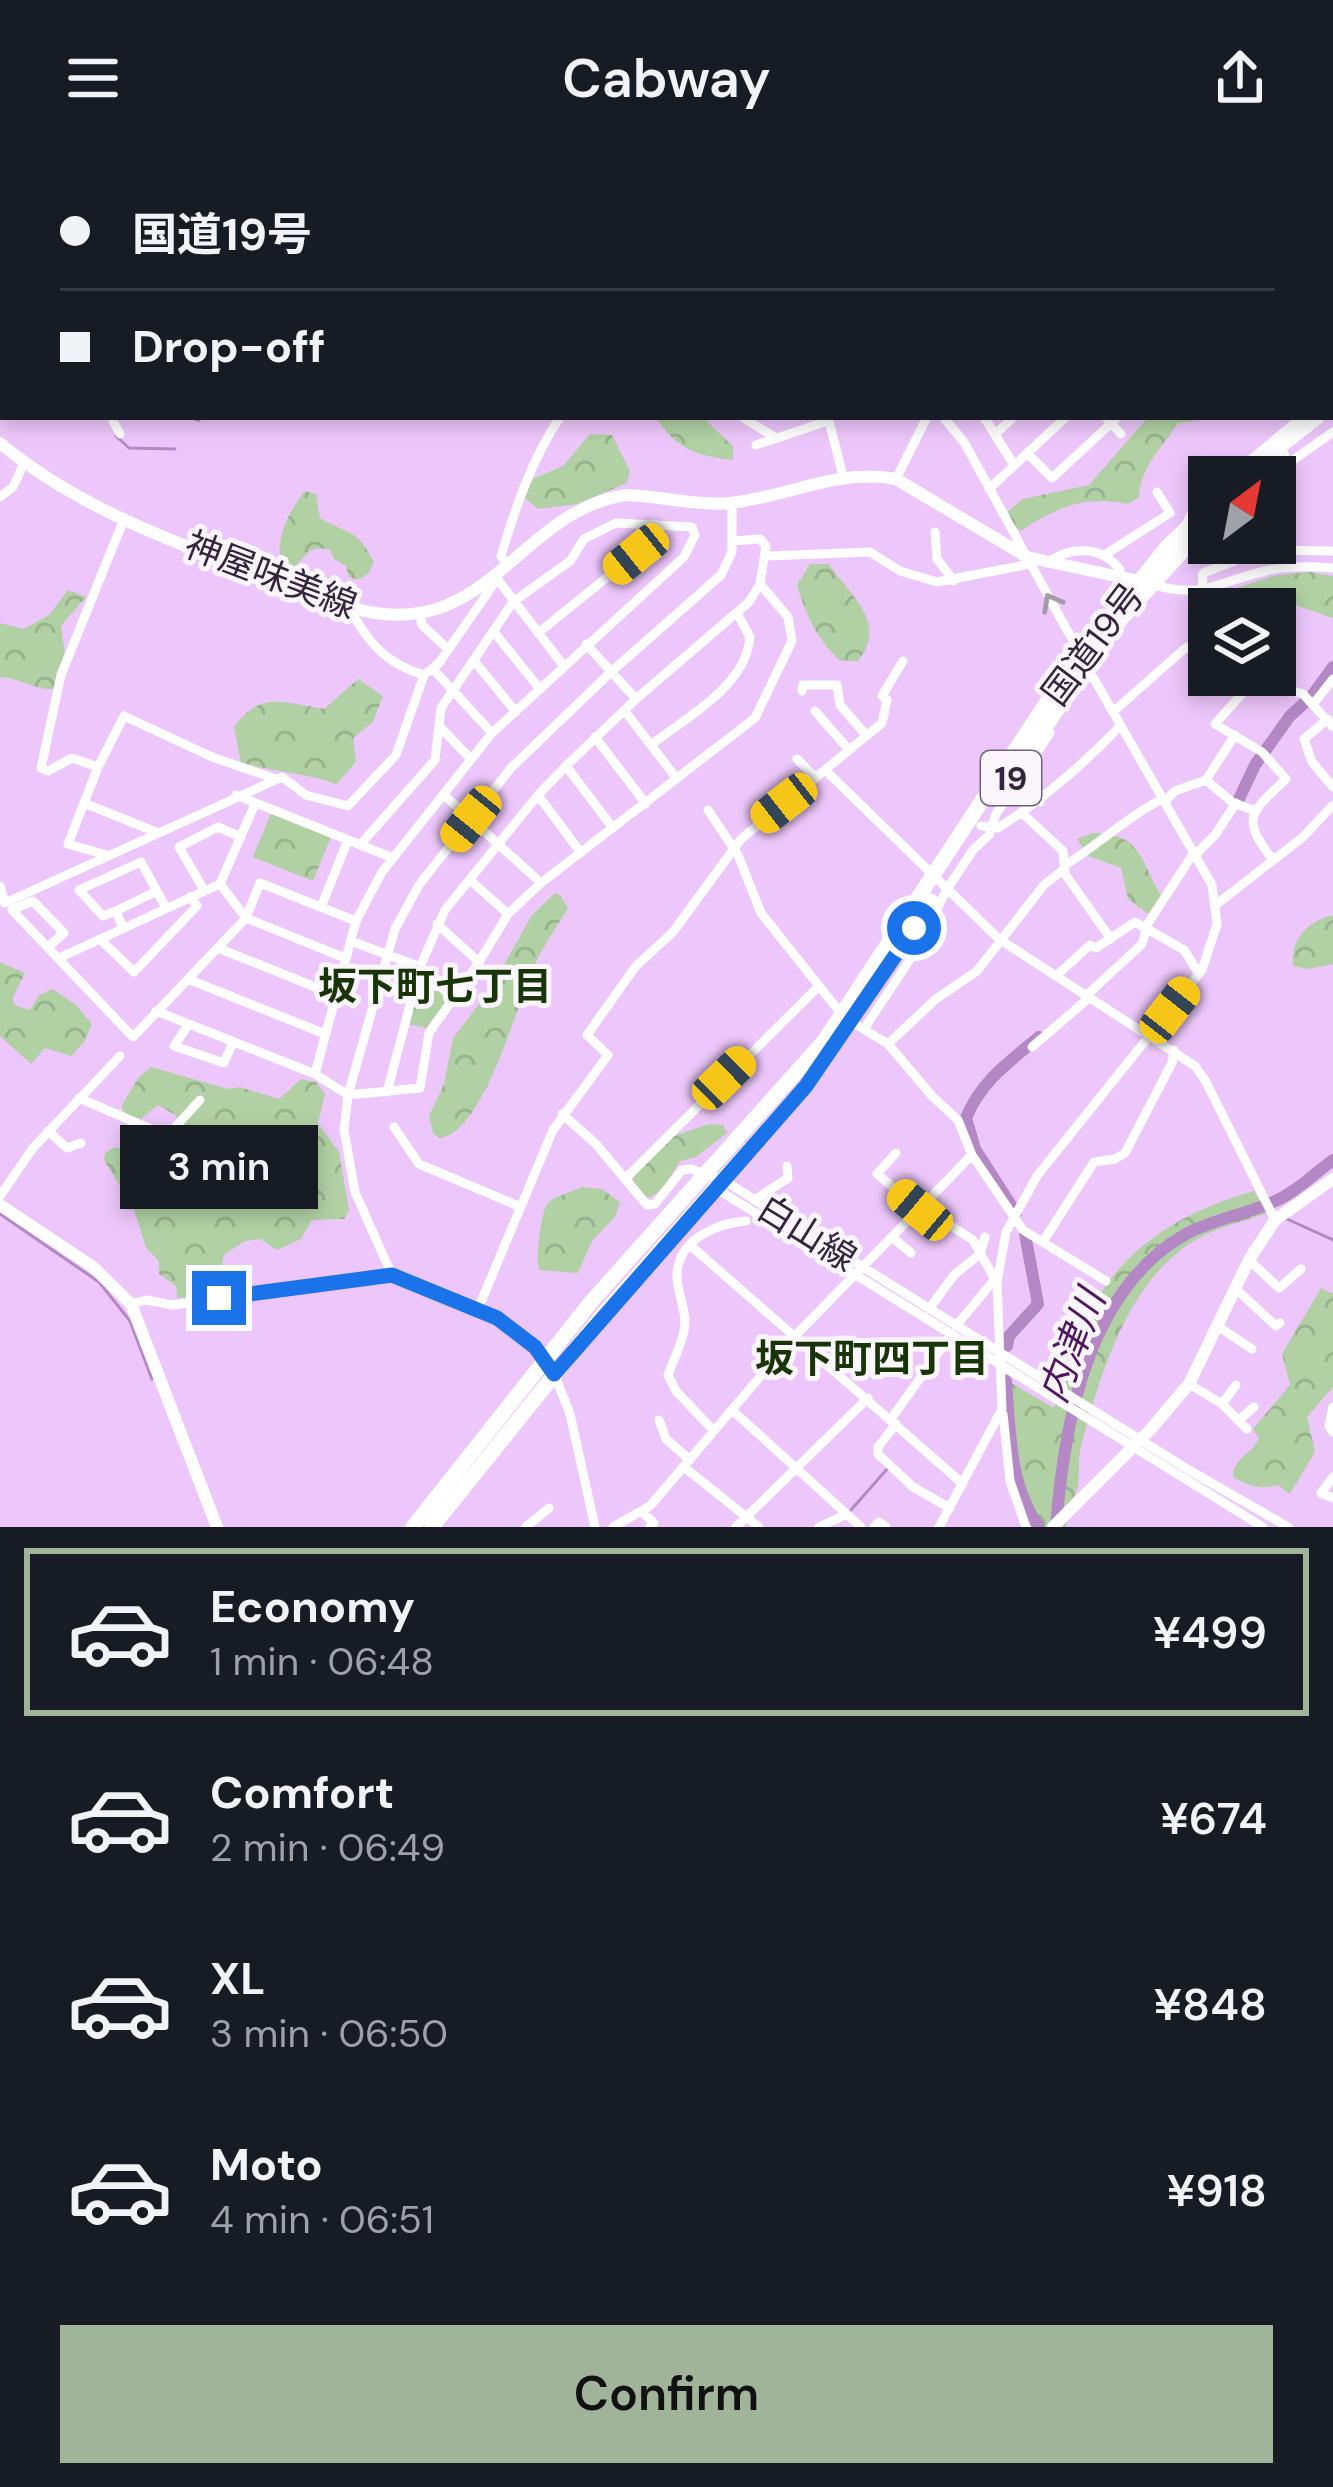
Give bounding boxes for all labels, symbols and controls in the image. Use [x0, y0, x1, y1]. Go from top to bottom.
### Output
text: Cabway [562, 43, 771, 114]
icon: menu [60, 45, 126, 111]
icon: share [1207, 45, 1273, 111]
text: 国道19号 [132, 205, 312, 264]
text: Drop-off [132, 317, 326, 376]
north arrow [1188, 456, 1296, 564]
map controls [1188, 456, 1296, 696]
car [597, 517, 675, 591]
street label: 神屋味美線 [179, 521, 363, 629]
street label: 国道19号 [1032, 573, 1154, 715]
button: layers [1188, 588, 1296, 696]
one-way arrow [1043, 593, 1066, 615]
road number: 19 [981, 751, 1041, 805]
car [745, 767, 823, 839]
car [434, 780, 508, 858]
route start [887, 901, 941, 955]
district label: 坂下町七丁目 [318, 961, 552, 1012]
car [1134, 971, 1206, 1049]
car [686, 1040, 762, 1116]
callout: 3 min [120, 1124, 318, 1208]
text: 3 min [168, 1141, 270, 1192]
car [881, 1173, 959, 1247]
street label: 白山線 [749, 1184, 865, 1282]
route end [192, 1271, 246, 1325]
water label: 内津川 [1027, 1279, 1118, 1410]
district label: 坂下町四丁目 [755, 1333, 989, 1384]
text: Economy [210, 1577, 415, 1636]
icon: car [66, 1578, 174, 1686]
text: ¥499 [1153, 1603, 1267, 1662]
text: 1 min · 06:48 [210, 1636, 434, 1687]
text: Comfort [210, 1763, 394, 1822]
icon: car [66, 1764, 174, 1872]
text: ¥674 [1160, 1789, 1267, 1848]
text: 2 min · 06:49 [210, 1822, 445, 1873]
text: XL [210, 1949, 265, 2008]
icon: car [66, 1950, 174, 2058]
text: ¥848 [1153, 1975, 1267, 2034]
text: 3 min · 06:50 [210, 2008, 448, 2059]
text: Moto [210, 2135, 323, 2194]
icon: car [66, 2136, 174, 2244]
text: ¥918 [1167, 2161, 1267, 2220]
text: 4 min · 06:51 [210, 2194, 434, 2245]
button: Confirm [60, 2325, 1273, 2463]

